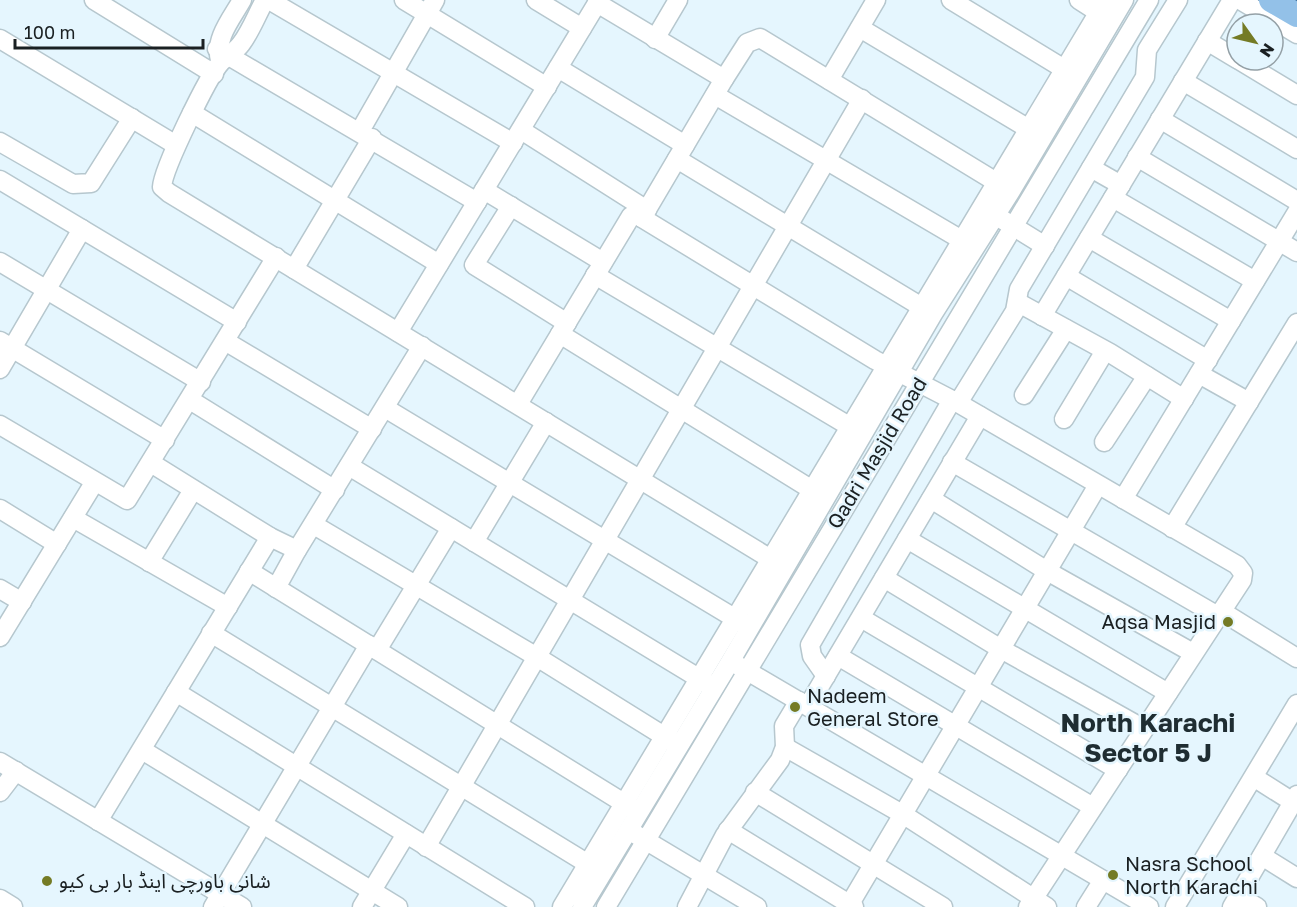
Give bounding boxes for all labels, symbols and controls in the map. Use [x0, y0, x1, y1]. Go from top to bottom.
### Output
scale bar [15, 12, 202, 50]
north arrow [1225, 12, 1285, 72]
text: 100 m [24, 21, 75, 43]
text: N [1256, 40, 1279, 61]
street label: Qadri Masjid Road [821, 372, 931, 533]
place label: Aqsa Masjid [1101, 609, 1216, 633]
marker: Aqsa Masjid [1221, 615, 1235, 629]
place label: Nadeem General Store [807, 683, 939, 730]
marker: Nadeem General Store [788, 700, 802, 714]
district label: North Karachi Sector 5 J [1061, 707, 1235, 768]
place label: Nasra School North Karachi [1125, 851, 1258, 898]
place label: شانی باورچی اینڈ بار بی کیو [59, 868, 271, 894]
marker: Nasra School North Karachi [1106, 868, 1120, 882]
marker: شانی باورچی اینڈ بار بی کیو [40, 874, 54, 888]

